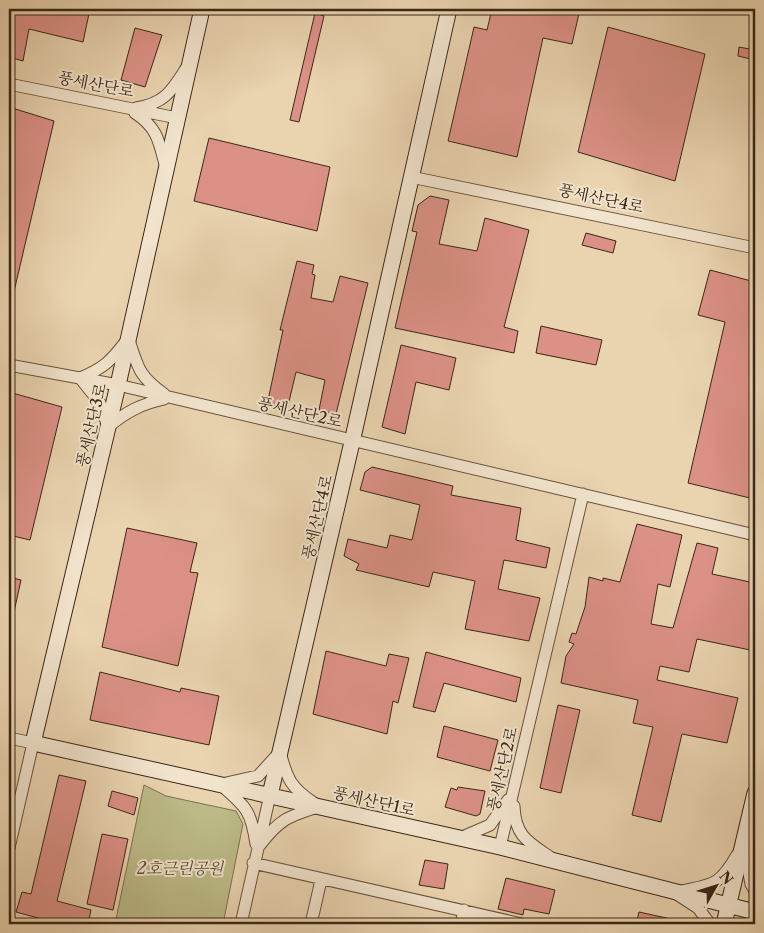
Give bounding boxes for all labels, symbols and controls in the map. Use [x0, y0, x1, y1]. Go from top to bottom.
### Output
street label: 풍세산단로 [56, 67, 136, 101]
street label: 풍세산단4로 [557, 179, 646, 217]
street label: 풍세산단3로 [72, 380, 111, 469]
street label: 풍세산단2로 [256, 393, 345, 432]
street label: 풍세산단4로 [298, 472, 337, 561]
street label: 풍세산단2로 [483, 724, 522, 813]
street label: 풍세산단1로 [331, 782, 418, 820]
park label: 2호근린공원 [137, 858, 225, 878]
north arrow [692, 860, 742, 910]
text: N [715, 867, 737, 888]

